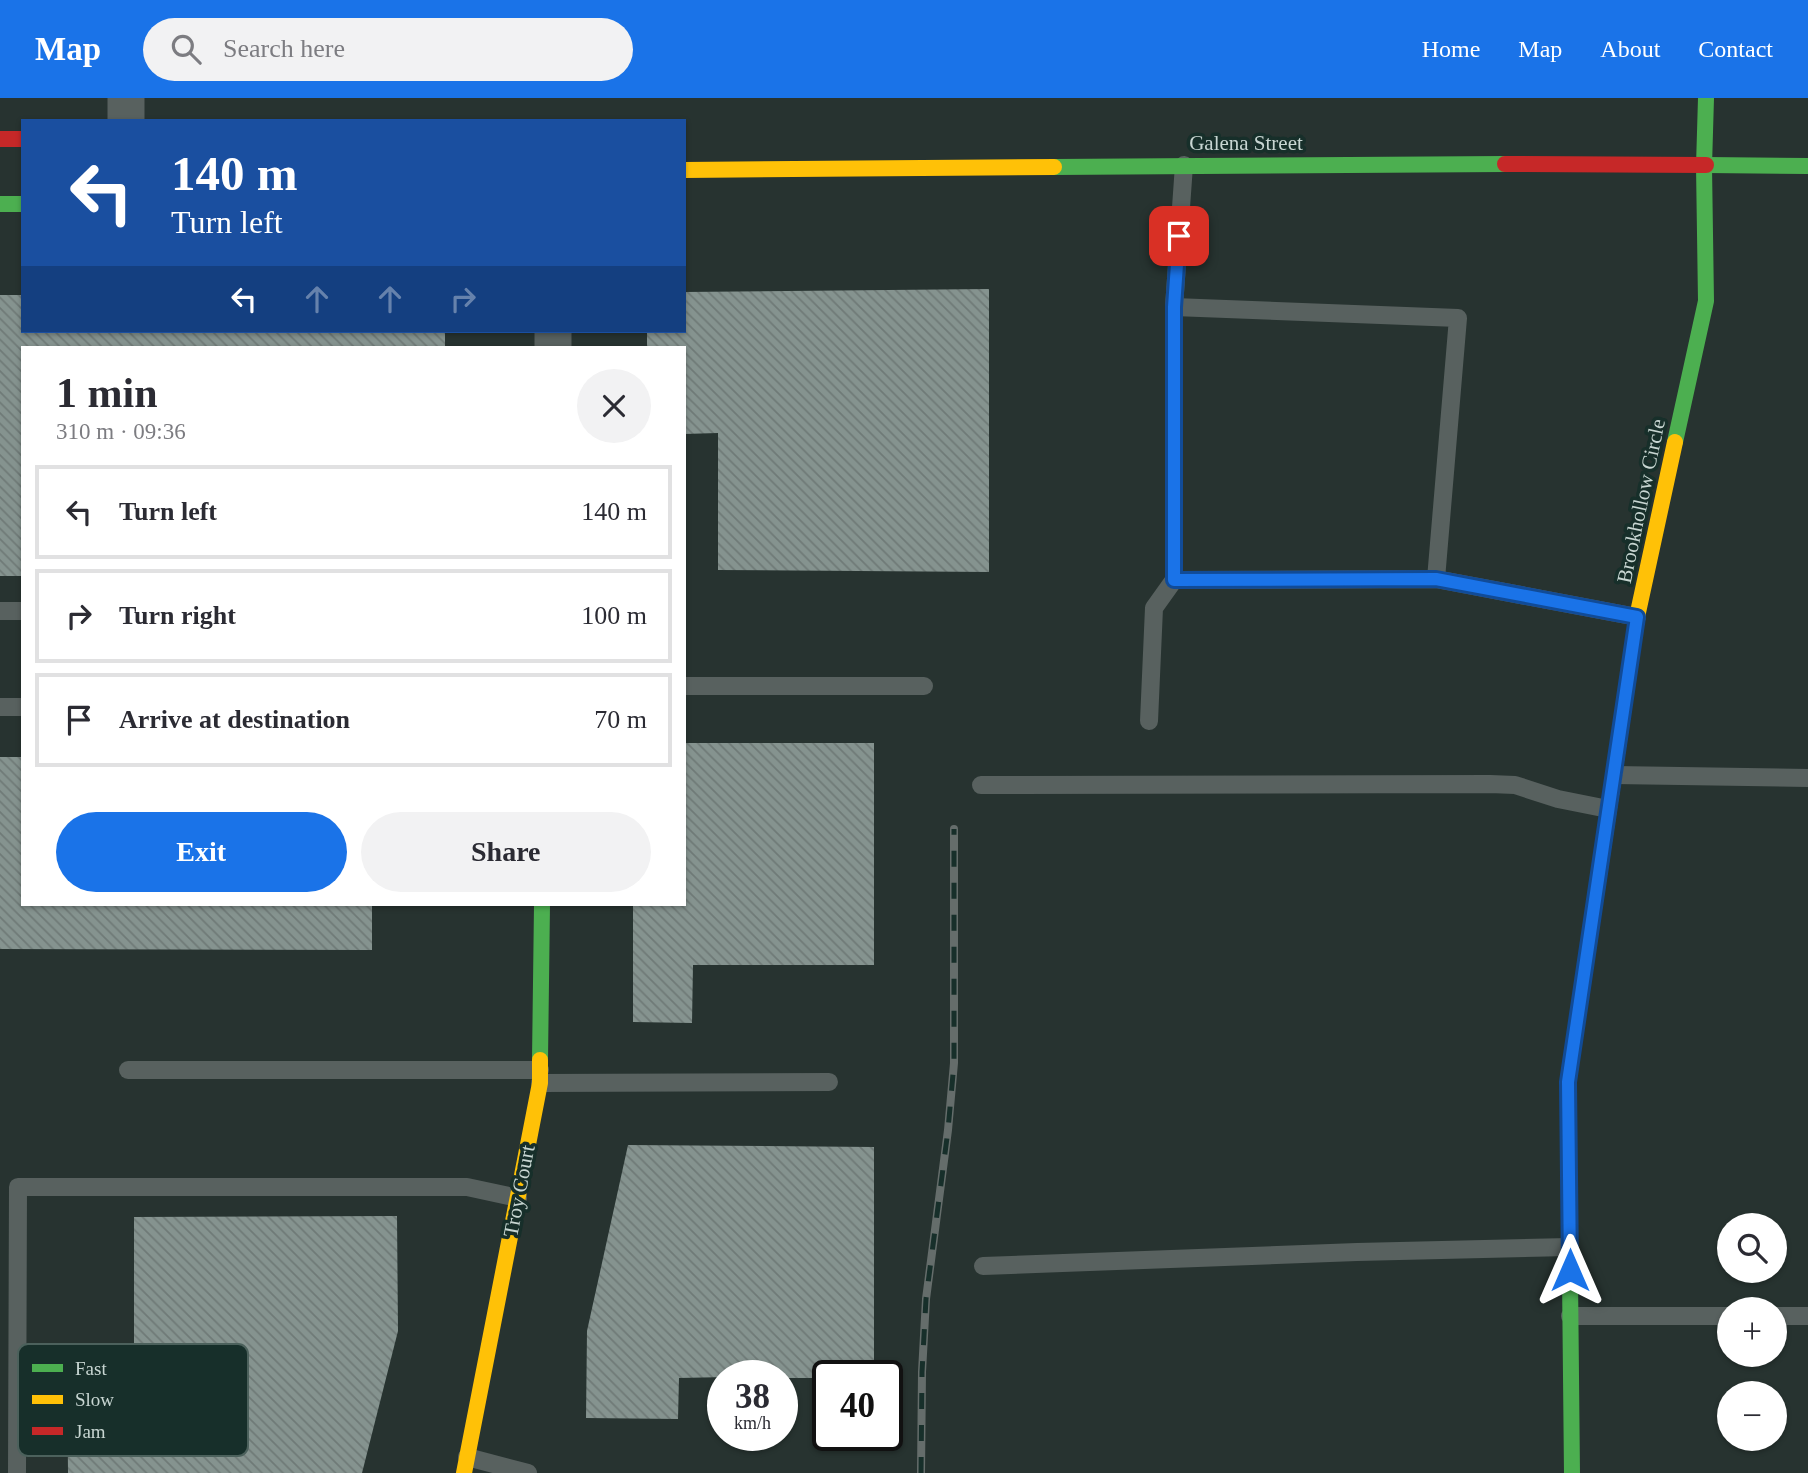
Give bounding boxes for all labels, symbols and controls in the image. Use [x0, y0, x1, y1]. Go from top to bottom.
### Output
search box [143, 18, 633, 81]
icon: search [167, 30, 205, 68]
text: Map [35, 31, 101, 67]
text: Search here [223, 34, 345, 63]
text: Home [1422, 36, 1480, 62]
text: Map [1518, 36, 1562, 62]
text: About [1600, 36, 1660, 62]
text: Contact [1698, 36, 1773, 62]
street label: Galena Street [1189, 131, 1303, 155]
text: 140 m [171, 146, 298, 201]
icon: left [56, 147, 147, 238]
text: Turn left [171, 204, 283, 240]
pin [1149, 206, 1209, 266]
icon: arrive [1160, 217, 1198, 255]
icon: left [225, 280, 263, 318]
icon: ahead [298, 280, 336, 318]
icon: ahead [371, 280, 409, 318]
icon: right [444, 280, 482, 318]
button: close [577, 369, 651, 443]
text: 1 min [56, 370, 158, 416]
street label: Brookhollow Circle [1612, 417, 1670, 585]
text: 310 m · 09:36 [56, 419, 186, 444]
icon: left [60, 493, 98, 531]
text: Turn left [119, 497, 217, 526]
text: 140 m [581, 497, 647, 526]
icon: right [60, 597, 98, 635]
text: Turn right [119, 601, 236, 630]
text: 100 m [581, 601, 647, 630]
icon: arrive [60, 701, 98, 739]
text: Arrive at destination [119, 705, 350, 734]
text: 70 m [594, 705, 647, 734]
button: Exit [56, 812, 347, 892]
button: Share [361, 812, 651, 892]
street label: Troy Court [498, 1143, 540, 1239]
map controls [1717, 1213, 1787, 1451]
button: search [1717, 1213, 1787, 1283]
position arrow [1533, 1233, 1607, 1307]
button: + [1717, 1297, 1787, 1367]
legend [18, 1344, 248, 1456]
text: Fast [75, 1358, 107, 1379]
speed limit sign: 40 [812, 1360, 903, 1451]
text: 38 [735, 1377, 770, 1416]
button: − [1717, 1381, 1787, 1451]
text: Slow [75, 1389, 114, 1410]
text: km/h [734, 1413, 771, 1433]
text: Jam [75, 1421, 106, 1442]

